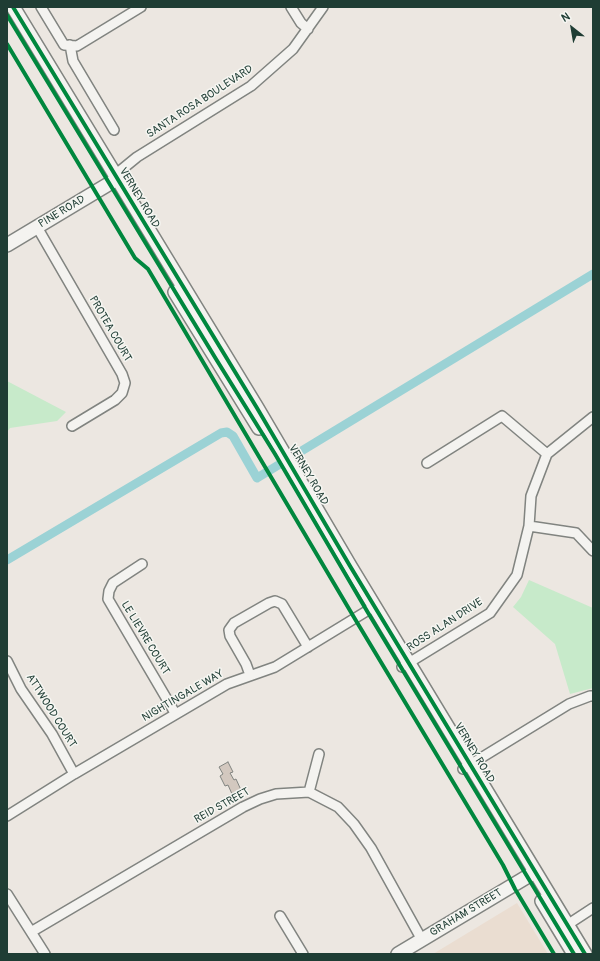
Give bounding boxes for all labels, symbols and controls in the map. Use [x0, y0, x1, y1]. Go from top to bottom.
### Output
north arrow [552, 8, 592, 48]
text: N [559, 10, 572, 25]
street label: SANTA ROSA BOULEVARD [144, 63, 256, 141]
street label: VERNEY ROAD [116, 165, 162, 231]
street label: PINE ROAD [36, 193, 88, 231]
street label: PROTEA COURT [86, 294, 134, 364]
street label: VERNEY ROAD [285, 442, 331, 508]
street label: ROSS ALAN DRIVE [405, 596, 485, 654]
street label: LE LIEVRE COURT [118, 599, 172, 677]
street label: NIGHTINGALE WAY [140, 667, 226, 725]
street label: ATTWOOD COURT [23, 672, 79, 750]
street label: VERNEY ROAD [451, 720, 497, 786]
street label: REID STREET [192, 785, 252, 827]
street label: GRAHAM STREET [428, 886, 504, 940]

